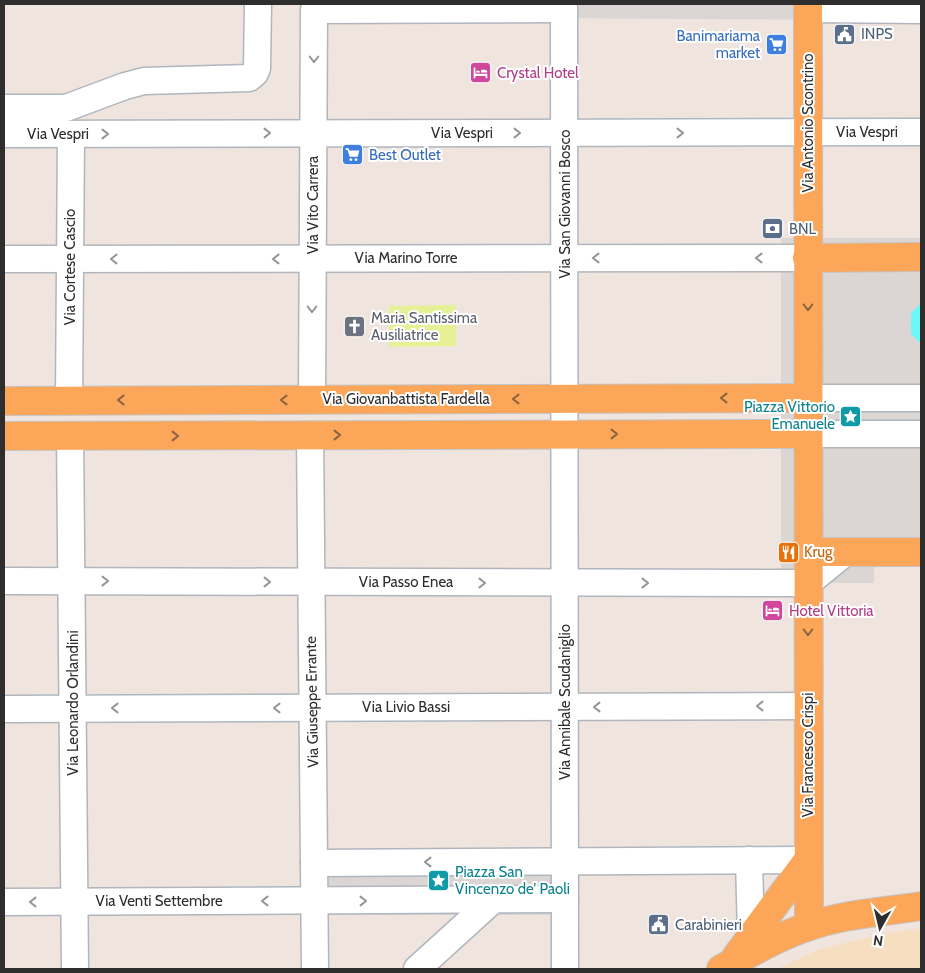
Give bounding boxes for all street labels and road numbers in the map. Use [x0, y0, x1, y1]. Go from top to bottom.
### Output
street label: Via Antonio Scontrino [799, 53, 817, 193]
street label: Via Vespri [836, 123, 898, 141]
street label: Via Vespri [431, 124, 493, 142]
street label: Via Vespri [27, 125, 89, 143]
street label: Via San Giovanni Bosco [556, 130, 574, 278]
street label: Via Vito Carrera [304, 155, 322, 254]
street label: Via Cortese Cascio [61, 209, 79, 325]
street label: Via Marino Torre [355, 249, 458, 267]
street label: Via Giovanbattista Fardella [322, 390, 490, 408]
street label: Via Passo Enea [359, 573, 454, 591]
street label: Via Annibale Scudaniglio [556, 624, 574, 780]
street label: Via Leonardo Orlandini [64, 630, 82, 776]
street label: Via Giuseppe Errante [302, 636, 322, 768]
street label: Via Francesco Crispi [799, 693, 817, 817]
street label: Via Livio Bassi [362, 698, 450, 716]
street label: Via Venti Settembre [95, 892, 223, 910]

